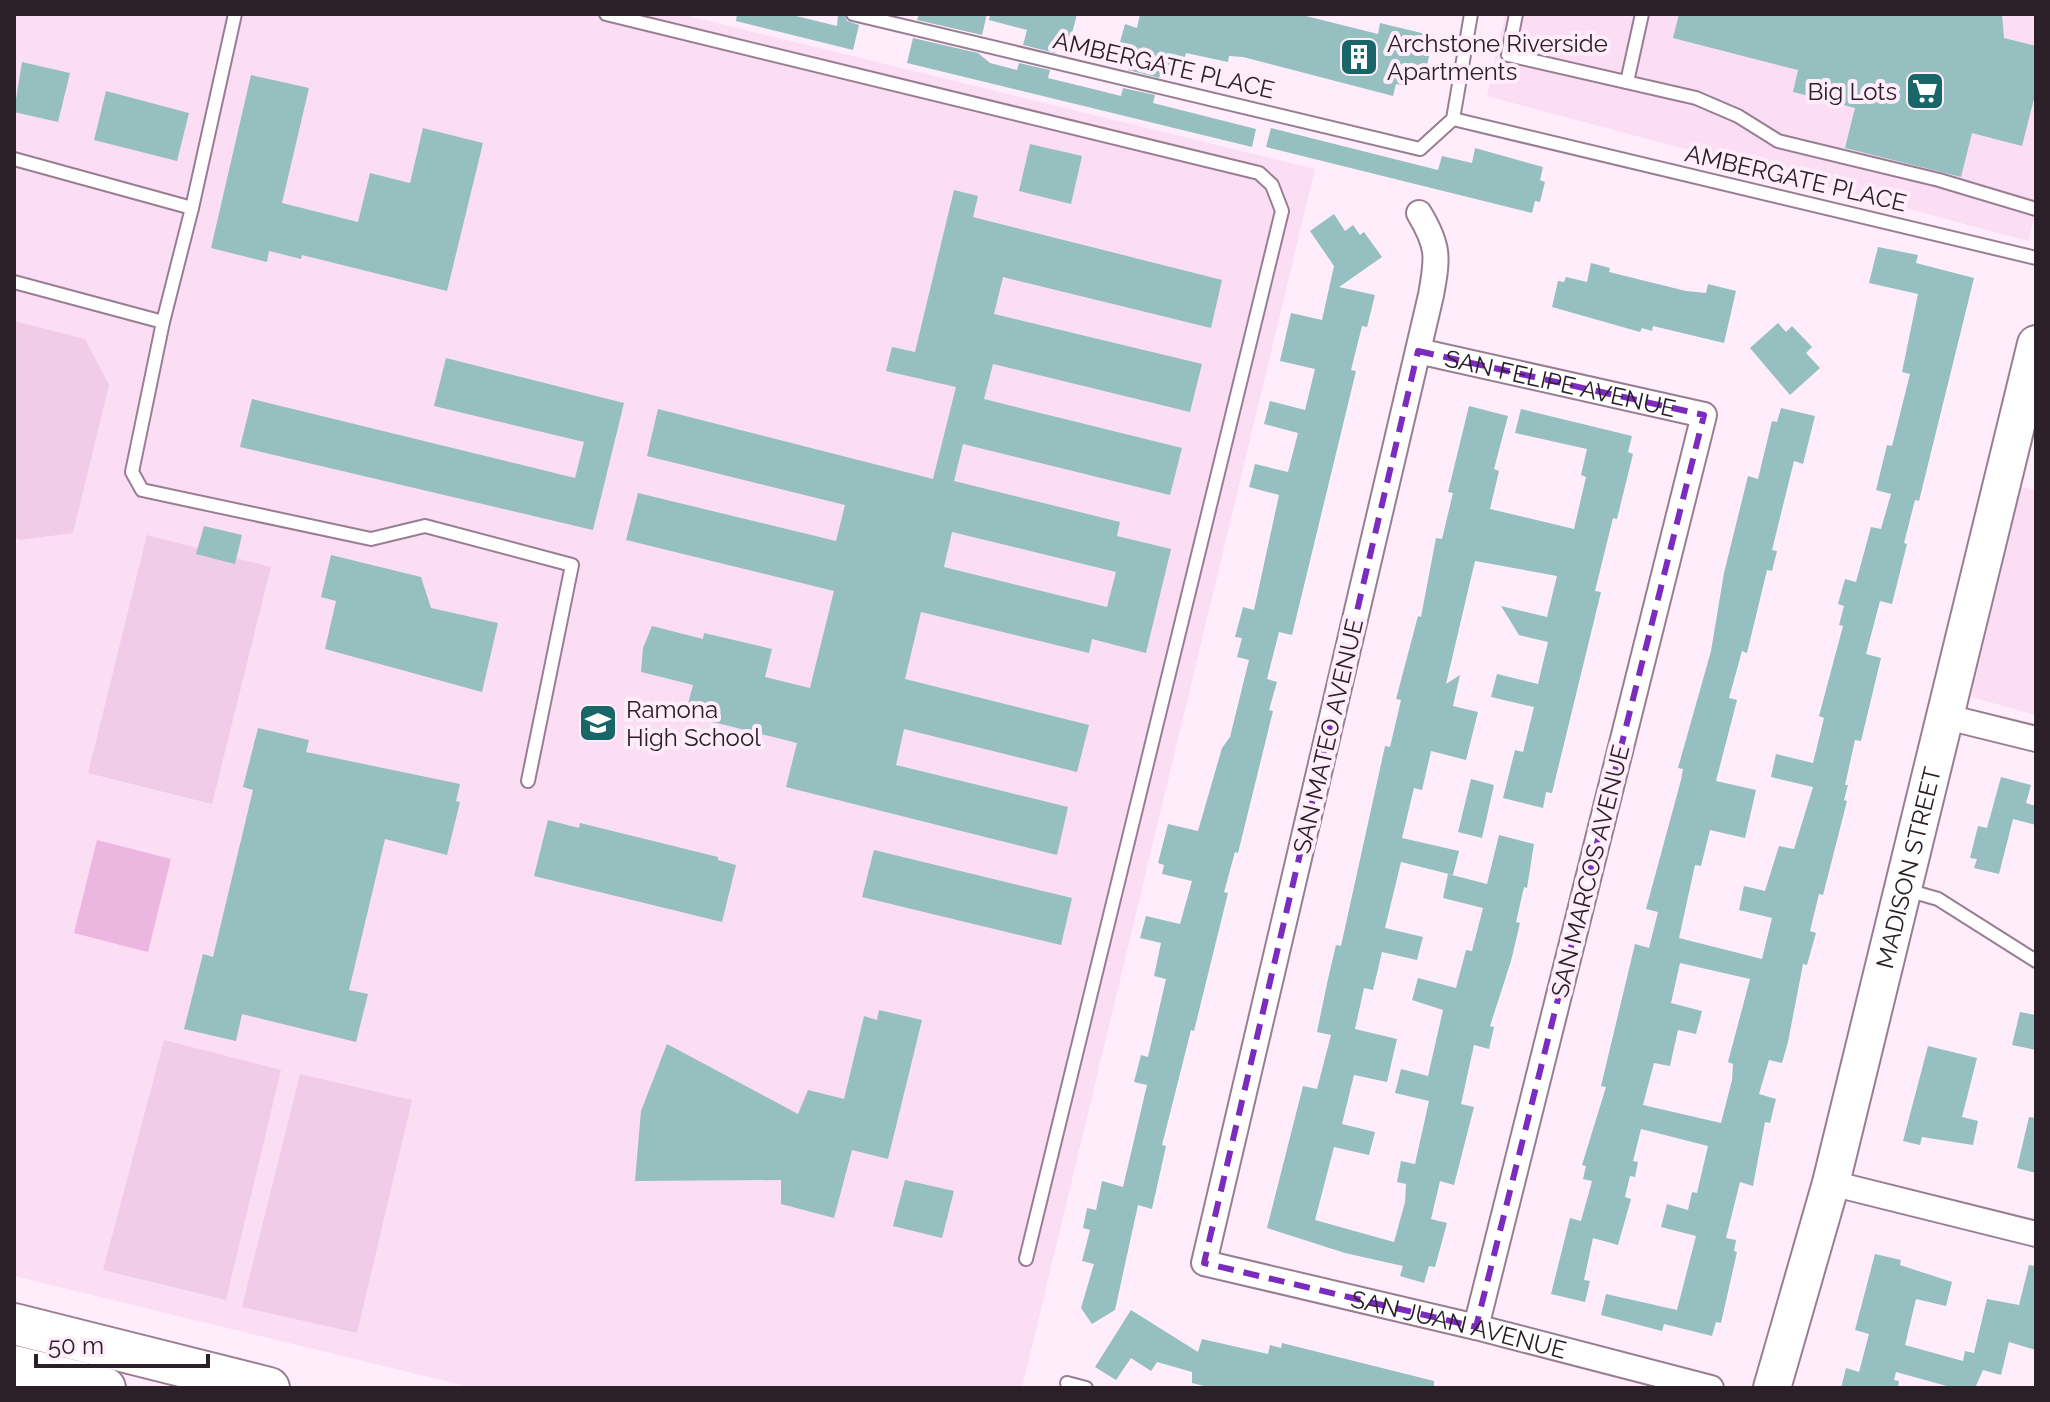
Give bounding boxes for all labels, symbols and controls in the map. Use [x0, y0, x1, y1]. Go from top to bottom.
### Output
street label: AMBERGATE PLACE [1050, 25, 1278, 105]
place label: Archstone Riverside Apartments [1387, 29, 1608, 86]
building icon: Archstone Riverside Apartments [1338, 36, 1380, 78]
supermarket icon: Big Lots [1904, 70, 1946, 112]
place label: Big Lots [1807, 77, 1897, 106]
street label: AMBERGATE PLACE [1682, 138, 1910, 218]
street label: SAN FELIPE AVENUE [1442, 343, 1679, 423]
street label: SAN MATEO AVENUE [1287, 616, 1369, 856]
place label: Ramona High School [626, 695, 761, 752]
school or university icon: Ramona High School [577, 702, 619, 744]
street label: SAN MARCOS AVENUE [1545, 742, 1635, 1000]
street label: MADISON STREET [1869, 764, 1947, 971]
street label: SAN JUAN AVENUE [1348, 1284, 1569, 1364]
scale bar [36, 1318, 208, 1368]
text: 50 m [48, 1331, 104, 1360]

